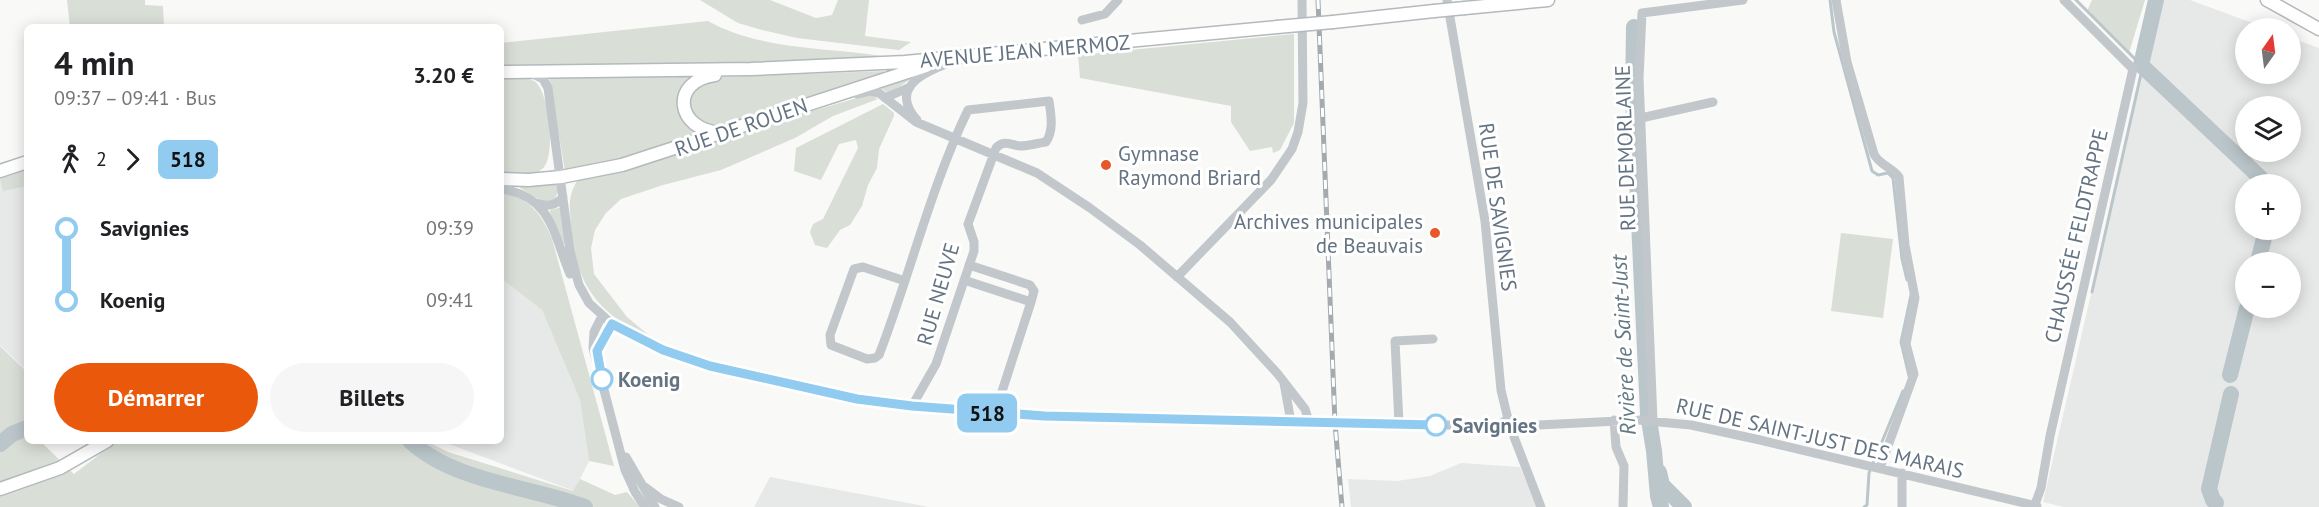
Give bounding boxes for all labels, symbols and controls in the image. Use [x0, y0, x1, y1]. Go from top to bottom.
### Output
north arrow [2235, 18, 2301, 84]
map controls [2235, 18, 2301, 318]
street label: AVENUE JEAN MERMOZ [919, 28, 1131, 74]
text: 4 min [54, 41, 135, 84]
text: 3.20 € [413, 61, 474, 89]
street label: RUE DEMORLAINE [1609, 64, 1641, 232]
text: 09:37 – 09:41 · Bus [54, 85, 216, 111]
street label: RUE DE ROUEN [671, 92, 811, 162]
button: layers [2235, 96, 2301, 162]
street label: RUE DE SAVIGNIES [1473, 121, 1523, 293]
street label: CHAUSSÉE FELDTRAPPE [2038, 126, 2114, 346]
place label: Gymnase Raymond Briard [1118, 140, 1261, 191]
icon: walk [54, 143, 87, 176]
icon: forward [116, 143, 149, 176]
text: 2 [96, 146, 107, 172]
text: 518 [170, 146, 206, 173]
marker: Gymnase Raymond Briard [1099, 158, 1113, 172]
button: + [2235, 174, 2301, 240]
place label: Archives municipales de Beauvais [1234, 208, 1423, 259]
text: Savignies [100, 214, 189, 242]
text: 09:39 [426, 215, 474, 241]
marker: Archives municipales de Beauvais [1428, 226, 1442, 240]
street label: RUE NEUVE [911, 240, 965, 348]
button: − [2235, 252, 2301, 318]
water label: Rivière de Saint-Just [1604, 253, 1642, 436]
text: Koenig [100, 286, 165, 314]
text: 09:41 [426, 287, 474, 313]
button: Démarrer [54, 363, 258, 432]
button: Billets [270, 363, 474, 432]
place label: Koenig [618, 366, 680, 393]
marker: Koenig [591, 368, 613, 390]
street label: RUE DE SAINT-JUST DES MARAIS [1674, 392, 1966, 484]
line badge: 518 [952, 394, 1022, 432]
text: 518 [969, 400, 1005, 427]
place label: Savignies [1452, 412, 1537, 439]
marker: Savignies [1425, 414, 1447, 436]

